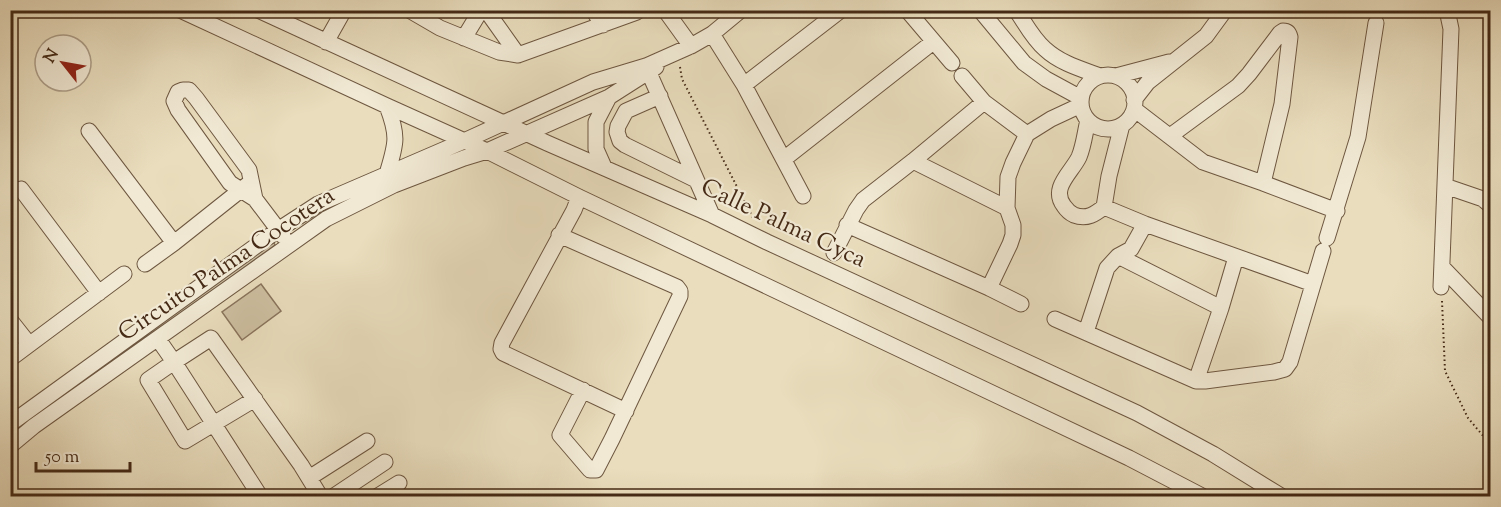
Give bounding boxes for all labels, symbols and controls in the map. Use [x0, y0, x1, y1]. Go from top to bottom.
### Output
north arrow [33, 33, 93, 93]
text: N [39, 45, 66, 68]
street label: Calle Palma Cyca [695, 171, 871, 277]
street label: Circuito Palma Cocotera [112, 180, 342, 350]
scale bar [36, 435, 130, 473]
text: 50 m [44, 445, 80, 471]

